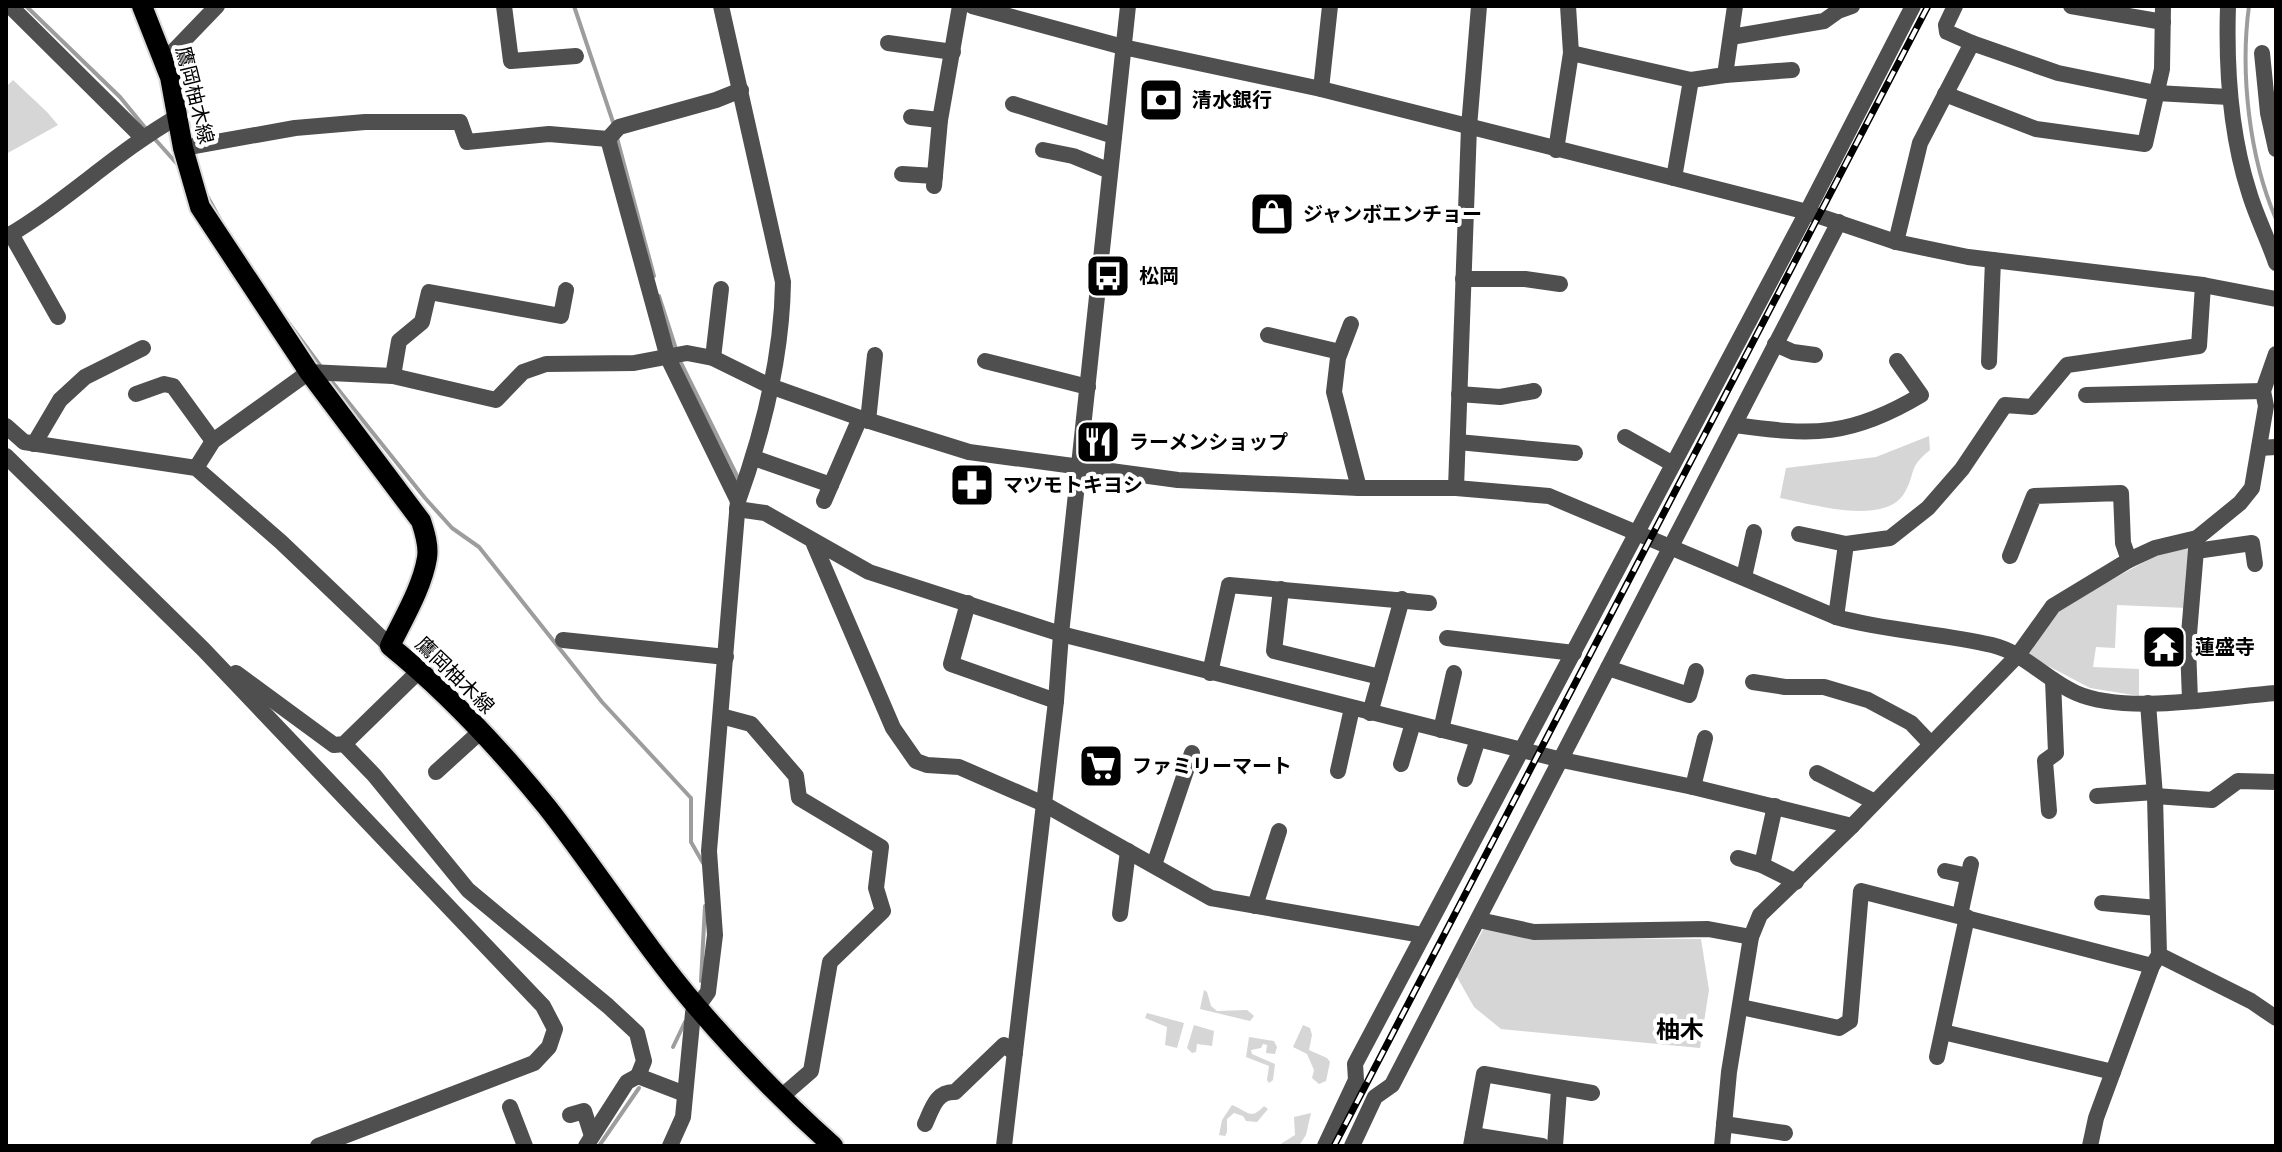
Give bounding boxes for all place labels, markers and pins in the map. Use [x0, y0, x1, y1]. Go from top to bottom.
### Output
bank icon: 清水銀行 [1137, 76, 1185, 124]
place label: 清水銀行 [1192, 87, 1272, 112]
shop icon: ジャンボエンチョー [1248, 190, 1296, 238]
place label: ジャンボエンチョー [1303, 201, 1482, 226]
bus stop icon: 松岡 [1084, 252, 1132, 300]
place label: 松岡 [1139, 263, 1179, 288]
restaurant icon: ラーメンショップ [1074, 418, 1122, 466]
place label: ラーメンショップ [1129, 429, 1288, 454]
pharmacy icon: マツモトキヨシ [948, 461, 996, 509]
place label: マツモトキヨシ [1003, 472, 1143, 497]
temple icon: 蓮盛寺 [2140, 623, 2188, 671]
place label: 蓮盛寺 [2195, 634, 2255, 659]
supermarket icon: ファミリーマート [1077, 742, 1125, 790]
place label: ファミリーマート [1132, 753, 1292, 778]

